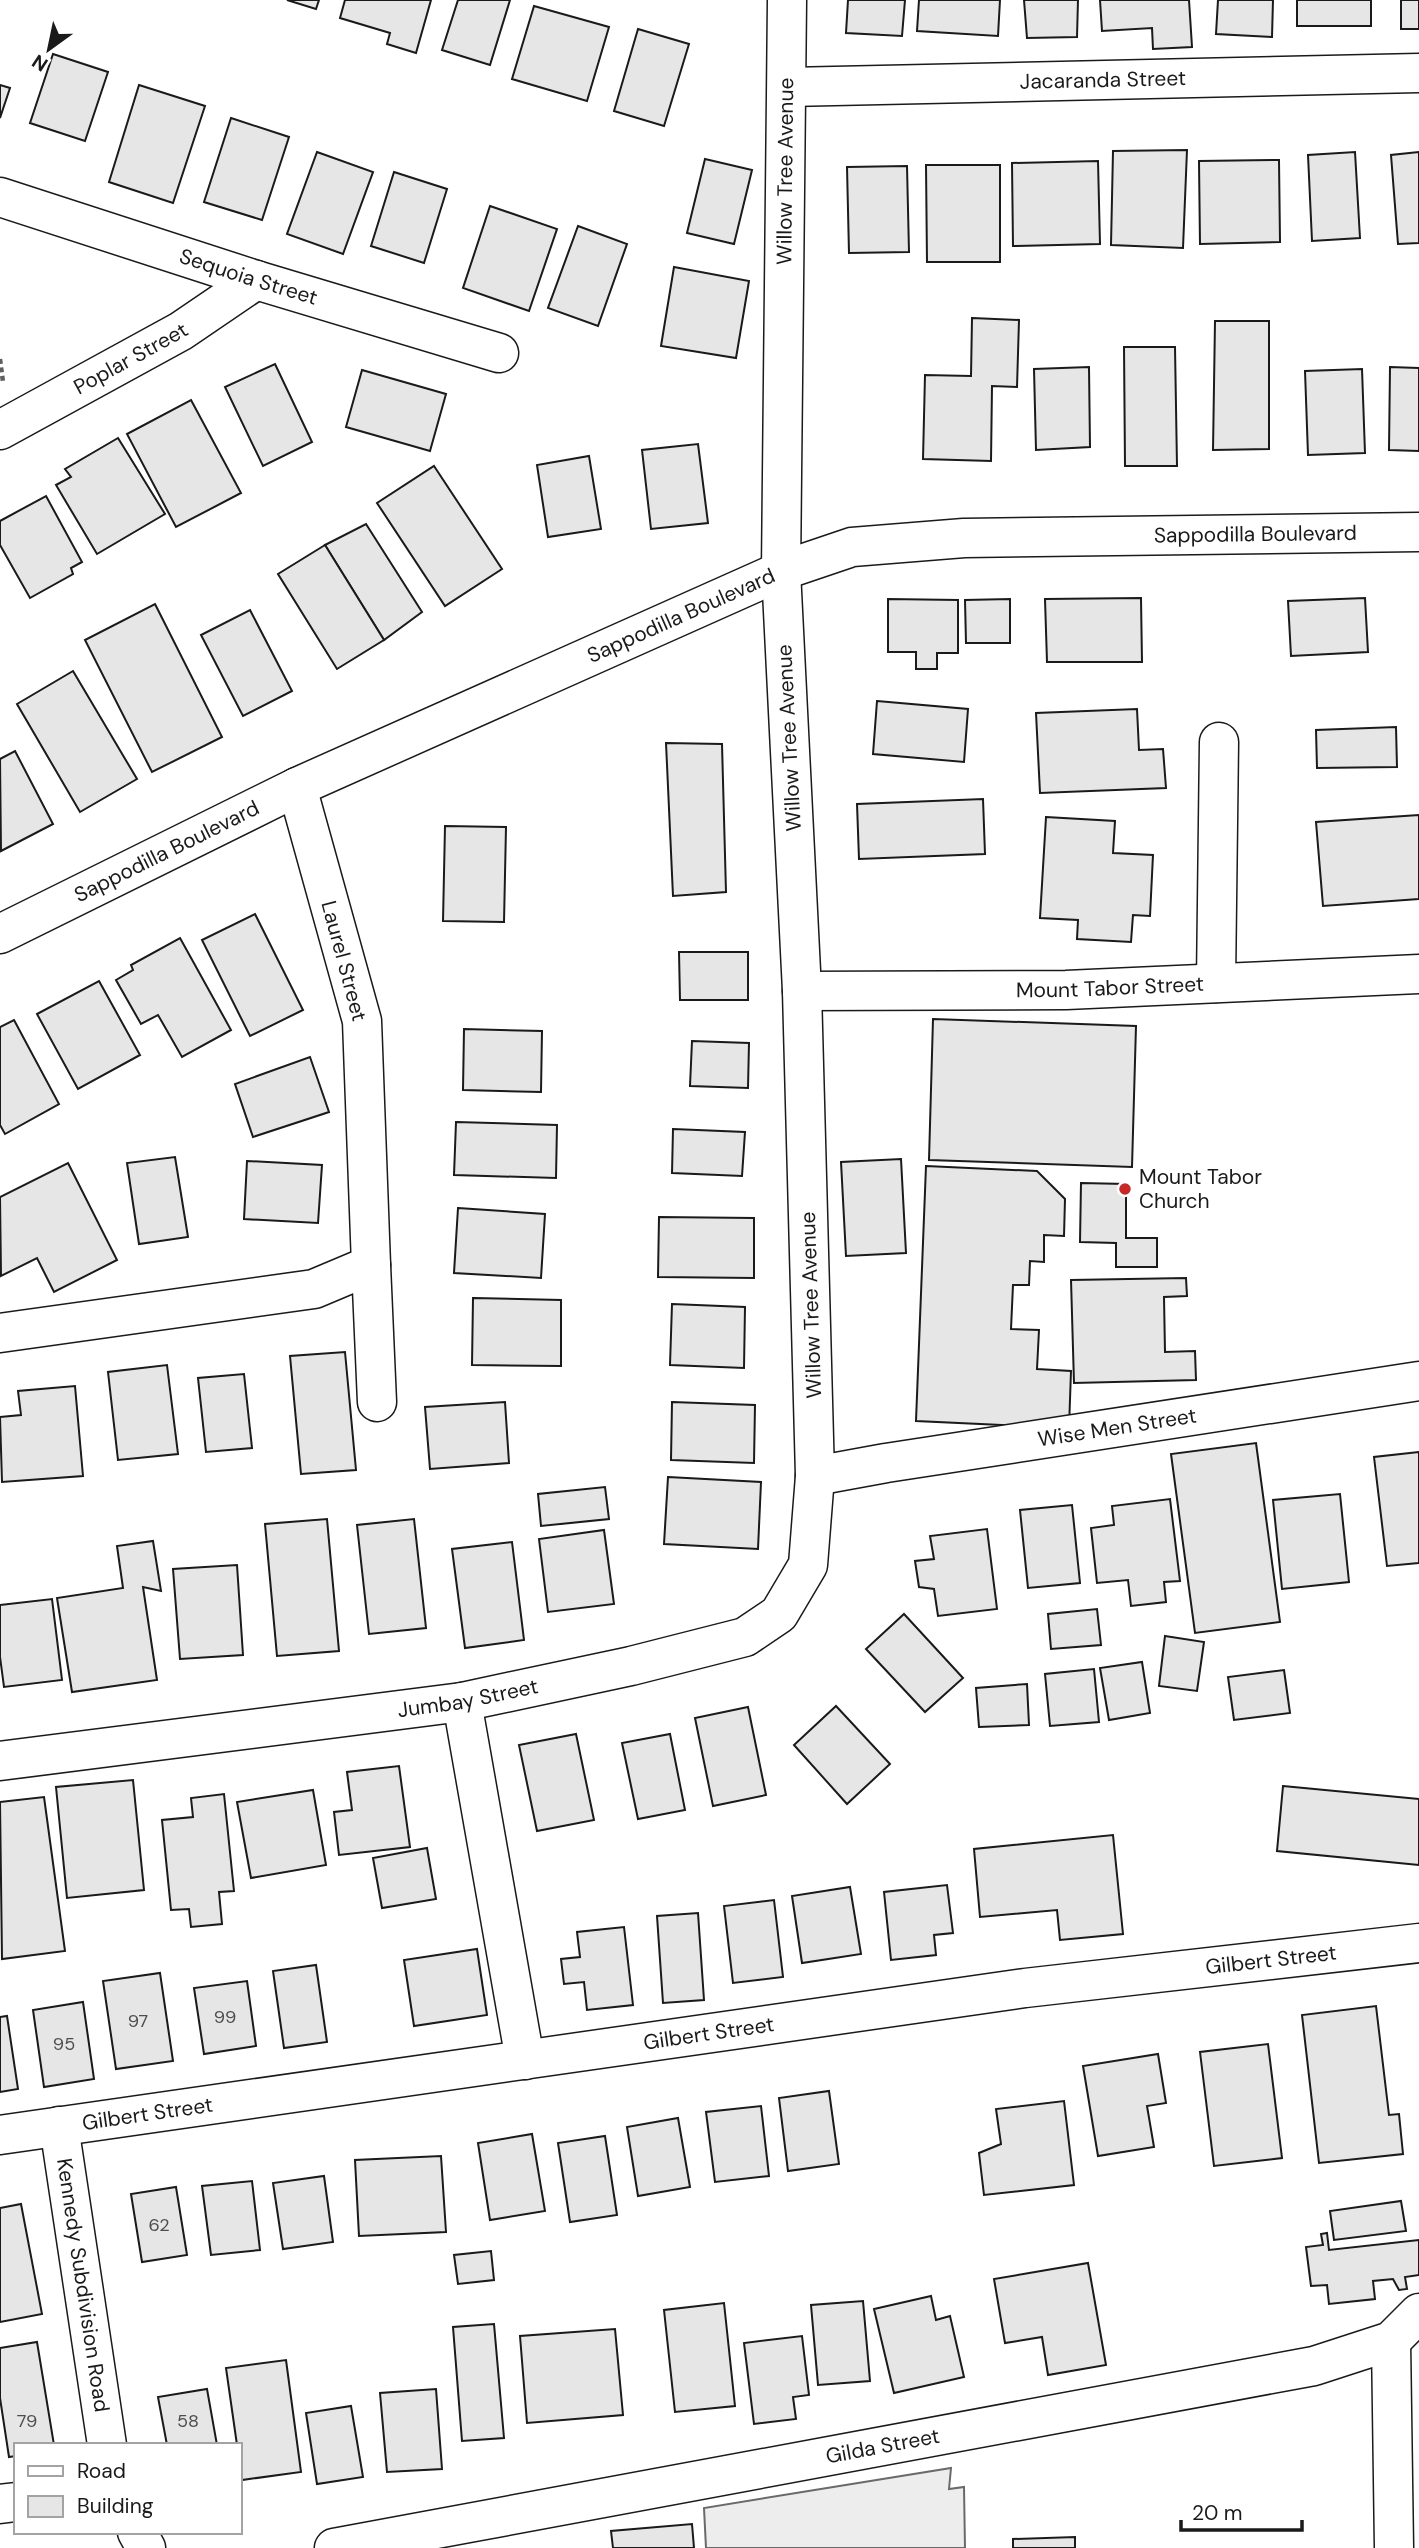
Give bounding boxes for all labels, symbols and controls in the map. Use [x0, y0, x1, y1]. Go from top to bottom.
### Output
north arrow [14, 14, 84, 84]
text: N [27, 49, 53, 77]
street label: Jacaranda Street [1019, 64, 1186, 96]
street label: Willow Tree Avenue [770, 77, 800, 265]
street label: Sequoia Street [176, 242, 321, 312]
street label: Poplar Street [69, 316, 194, 401]
street label: Sappodilla Boulevard [1154, 519, 1357, 549]
street label: Sappodilla Boulevard [583, 561, 779, 670]
street label: Willow Tree Avenue [770, 644, 808, 832]
street label: Sappodilla Boulevard [70, 794, 264, 909]
street label: Laurel Street [314, 898, 374, 1024]
street label: Mount Tabor Street [1016, 970, 1205, 1004]
place label: Mount Tabor Church [1139, 1163, 1262, 1215]
marker: Mount Tabor Church [1117, 1181, 1133, 1197]
street label: Willow Tree Avenue [794, 1211, 828, 1399]
street label: Wise Men Street [1036, 1401, 1198, 1453]
street label: Jumbay Street [396, 1672, 541, 1724]
street label: Gilbert Street [1204, 1939, 1338, 1981]
house number: 99 [214, 2005, 236, 2029]
house number: 97 [128, 2009, 148, 2033]
street label: Gilbert Street [641, 2010, 776, 2057]
house number: 95 [53, 2032, 75, 2056]
street label: Gilbert Street [80, 2091, 215, 2137]
street label: Kennedy Subdivision Road [50, 2156, 116, 2414]
house number: 62 [148, 2213, 170, 2237]
house number: 79 [17, 2409, 37, 2433]
house number: 58 [177, 2409, 199, 2433]
street label: Gilda Street [823, 2422, 942, 2470]
legend [14, 2443, 242, 2534]
text: Road [77, 2457, 126, 2485]
scale bar [1181, 2488, 1302, 2532]
text: Building [77, 2492, 154, 2520]
text: 20 m [1192, 2499, 1243, 2527]

